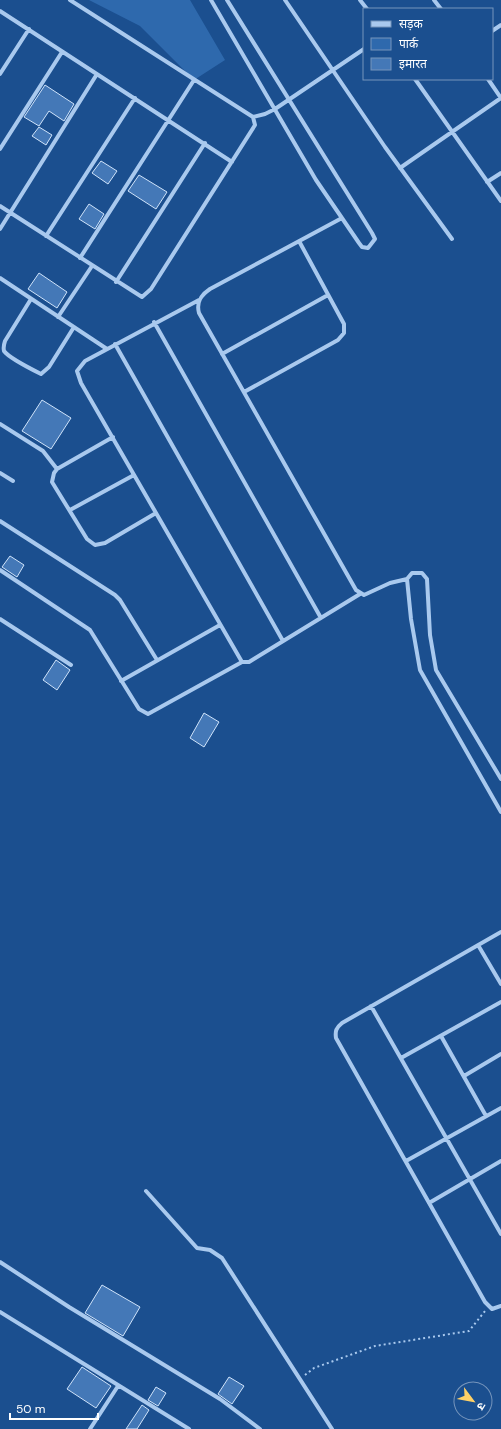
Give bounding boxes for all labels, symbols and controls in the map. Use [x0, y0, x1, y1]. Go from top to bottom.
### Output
legend [363, 8, 493, 80]
text: सड़क [399, 16, 424, 32]
text: पार्क [399, 36, 419, 52]
text: इमारत [399, 56, 428, 72]
north arrow [453, 1381, 493, 1421]
scale bar [10, 1395, 98, 1421]
text: उ [474, 1400, 489, 1413]
text: 50 m [16, 1401, 45, 1417]

